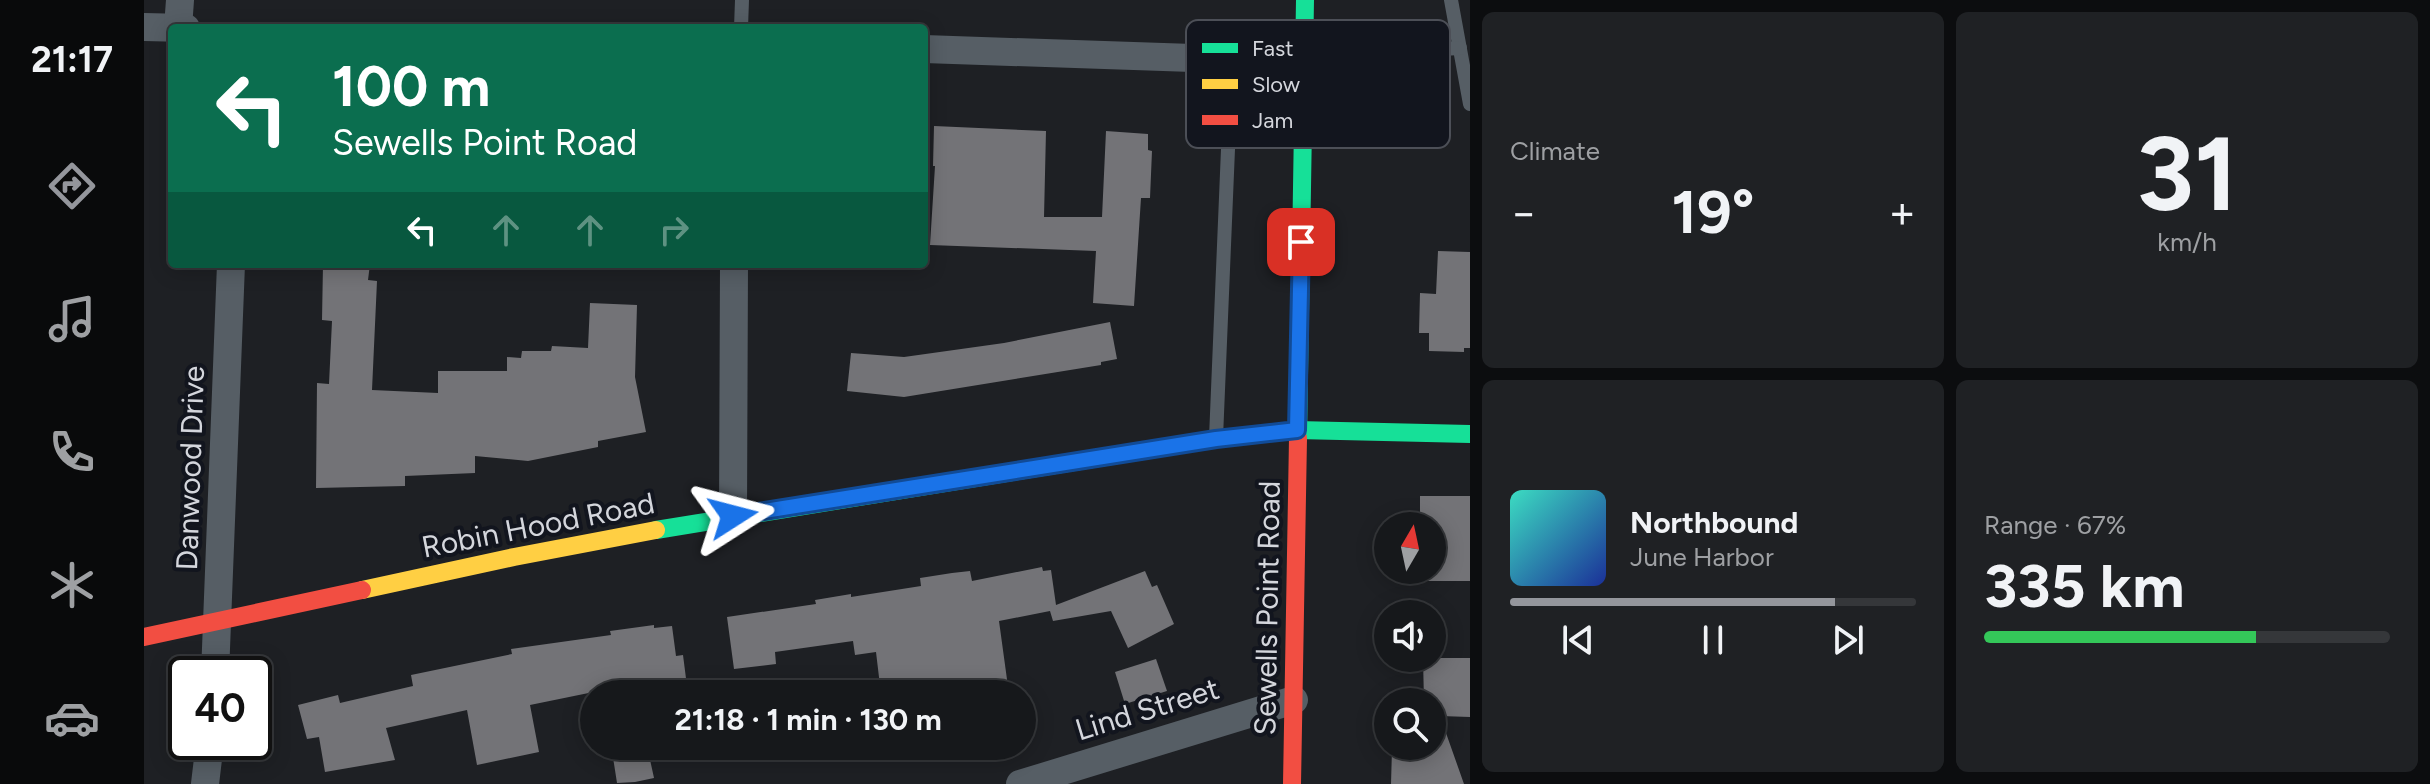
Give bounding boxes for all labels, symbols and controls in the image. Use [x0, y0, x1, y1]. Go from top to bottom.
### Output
legend [1186, 20, 1450, 148]
text: Fast [1252, 35, 1294, 62]
text: 21:17 [31, 38, 113, 81]
text: 100 m [332, 53, 490, 120]
icon: left [200, 56, 304, 160]
text: Slow [1252, 71, 1301, 98]
text: Jam [1252, 107, 1293, 134]
text: 31 [2136, 111, 2238, 236]
text: Sewells Point Road [332, 121, 637, 164]
text: Climate [1510, 135, 1600, 167]
icon: directions [44, 158, 100, 214]
text: 19° [1672, 176, 1754, 248]
text: − [1510, 186, 1537, 239]
text: + [1889, 186, 1916, 239]
icon: left [400, 208, 444, 252]
icon: ahead [484, 208, 528, 252]
icon: ahead [568, 208, 612, 252]
icon: right [652, 208, 696, 252]
pin [1267, 208, 1335, 276]
icon: arrive [1279, 220, 1323, 264]
text: km/h [2157, 226, 2217, 258]
icon: music [44, 291, 100, 347]
street label: Danwood Drive [168, 365, 212, 571]
icon: phone [44, 424, 100, 480]
position arrow [691, 474, 775, 558]
street label: Sewells Point Road [1246, 480, 1288, 736]
street label: Robin Hood Road [419, 484, 657, 566]
text: Northbound [1630, 504, 1798, 541]
text: Range · 67% [1984, 509, 2126, 541]
north arrow [1374, 512, 1446, 584]
map controls [1374, 512, 1446, 760]
text: June Harbor [1630, 541, 1774, 573]
text: 335 km [1984, 550, 2184, 622]
icon: climate [44, 557, 100, 613]
button: sound [1374, 600, 1446, 672]
icon: previous [1556, 618, 1600, 662]
icon: pause [1691, 618, 1735, 662]
icon: next [1826, 618, 1870, 662]
speed limit sign: 40 [168, 656, 272, 760]
street label: Lind Street [1071, 670, 1223, 748]
button: search [1374, 688, 1446, 760]
icon: car [44, 690, 100, 746]
text: 21:18 · 1 min · 130 m [674, 701, 942, 738]

